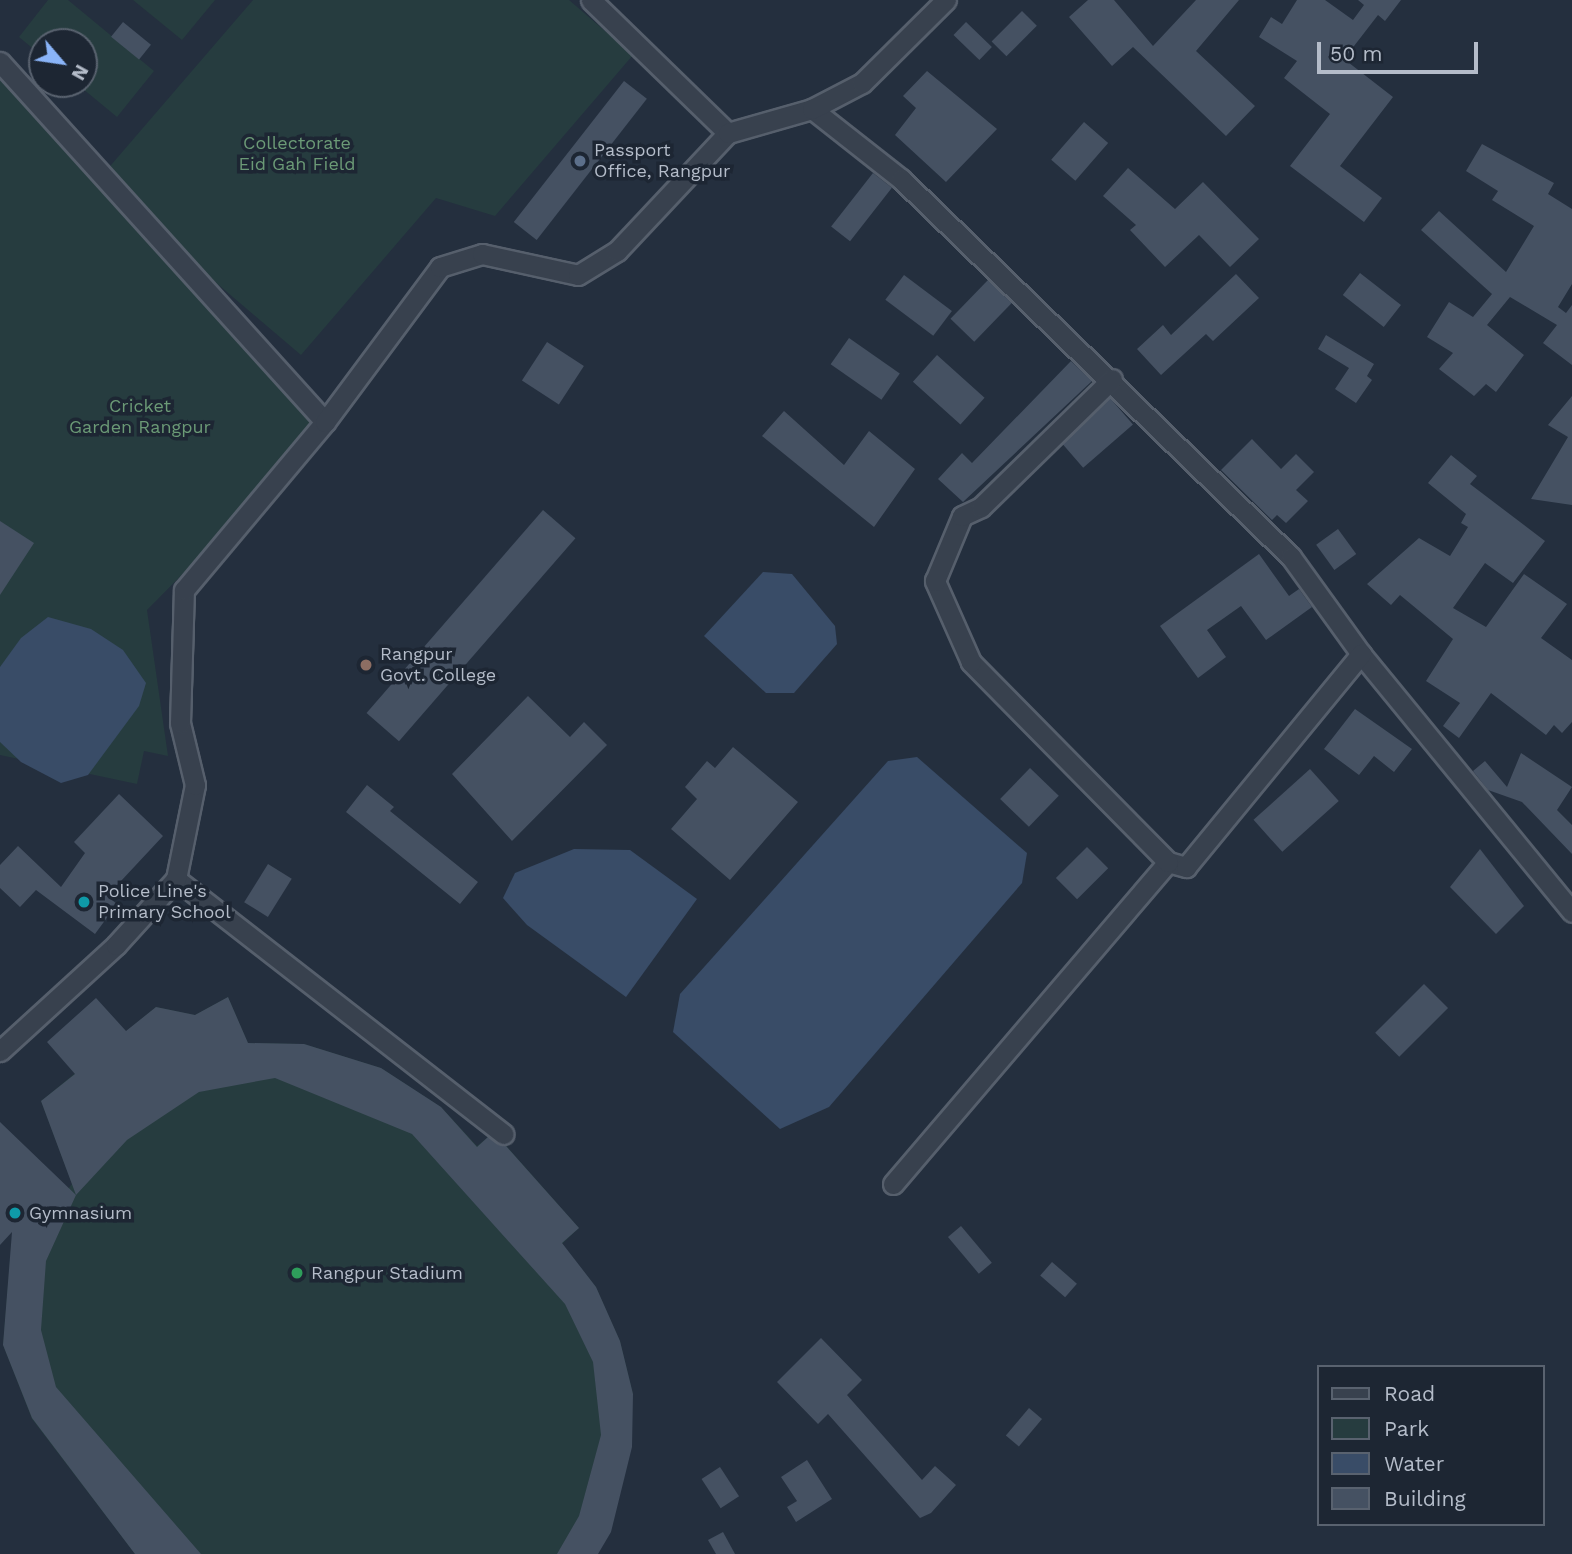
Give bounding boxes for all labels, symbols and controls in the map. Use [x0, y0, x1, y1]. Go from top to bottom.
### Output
north arrow [28, 28, 98, 98]
scale bar [1320, 28, 1481, 72]
text: 50 m [1330, 41, 1382, 66]
text: N [67, 61, 94, 84]
park label: Collectorate Eid Gah Field [238, 133, 356, 176]
place label: Passport Office, Rangpur [594, 140, 730, 182]
marker: Passport Office, Rangpur [572, 153, 588, 169]
park label: Cricket Garden Rangpur [69, 396, 211, 438]
place label: Rangpur Govt. College [380, 644, 496, 686]
marker: Rangpur Govt. College [358, 657, 374, 673]
place label: Police Line's Primary School [98, 881, 231, 924]
marker: Police Line's Primary School [76, 894, 92, 910]
place label: Gymnasium [29, 1202, 132, 1224]
marker: Gymnasium [7, 1205, 23, 1221]
place label: Rangpur Stadium [311, 1262, 463, 1284]
marker: Rangpur Stadium [289, 1265, 305, 1281]
legend [1316, 1365, 1544, 1526]
text: Road [1384, 1381, 1435, 1406]
text: Park [1384, 1416, 1429, 1441]
text: Water [1384, 1451, 1444, 1476]
text: Building [1384, 1486, 1466, 1511]

